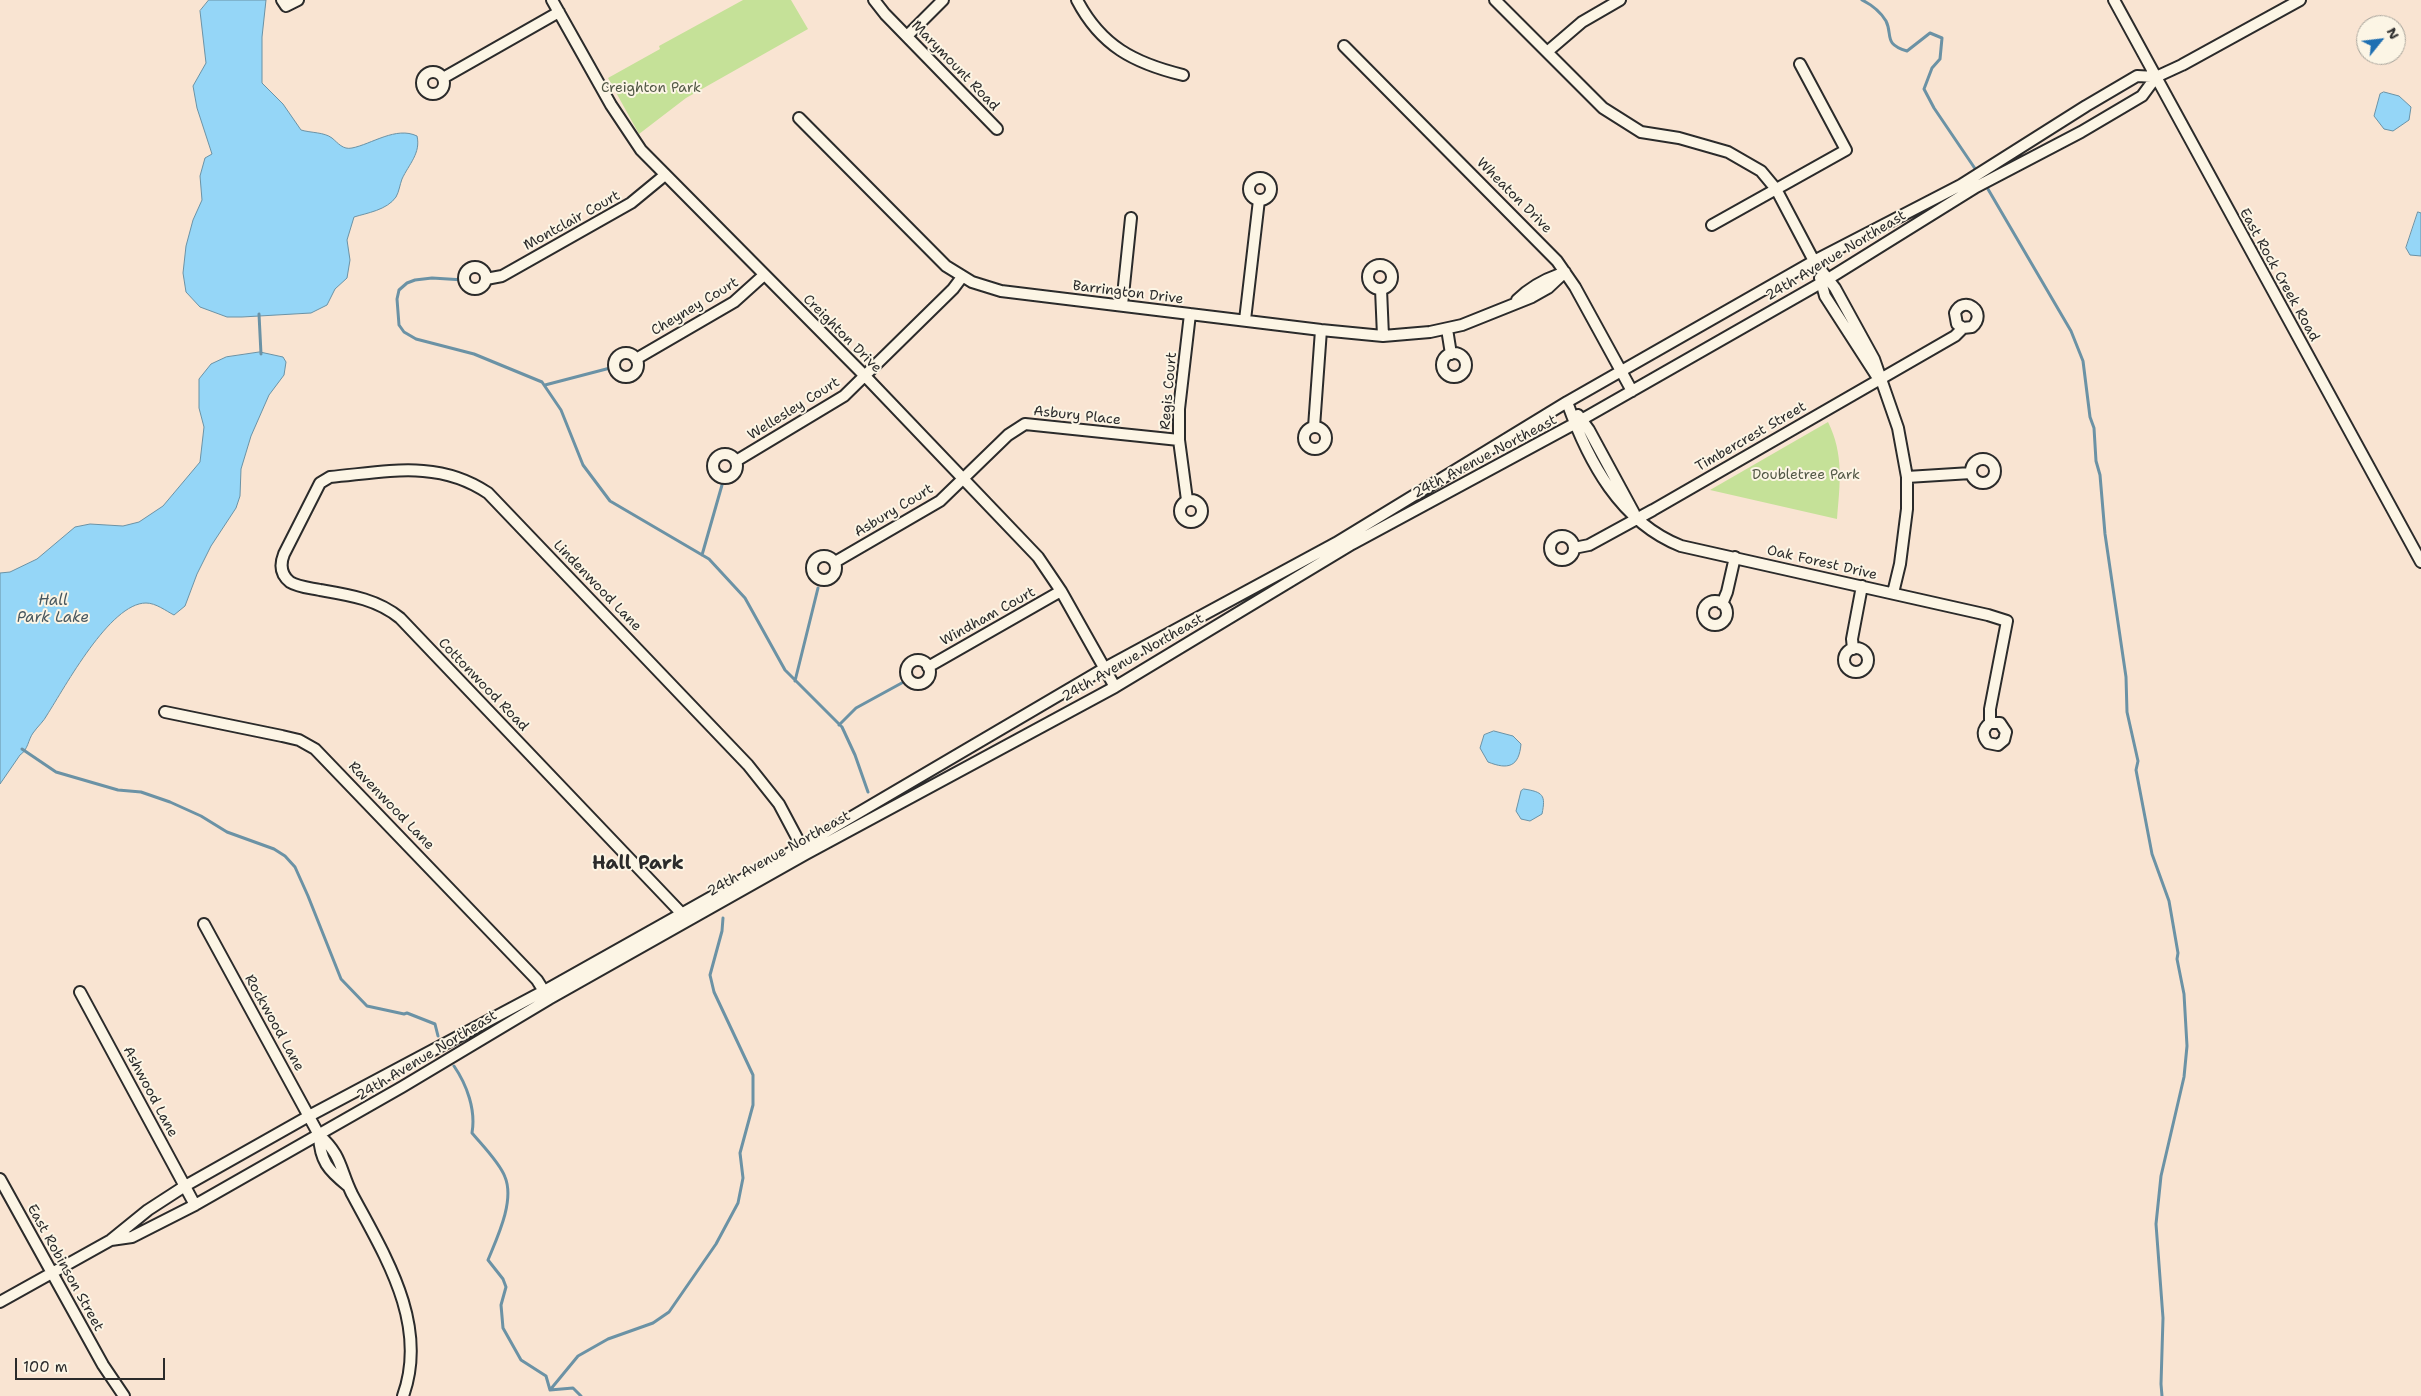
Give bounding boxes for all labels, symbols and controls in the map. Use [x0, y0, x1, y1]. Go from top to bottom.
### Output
north arrow [2356, 15, 2406, 65]
street label: Marymount Road [908, 17, 1002, 115]
text: N [2383, 24, 2404, 42]
park label: Creighton Park [601, 80, 701, 96]
street label: Wheaton Drive [1473, 155, 1555, 237]
street label: Montclair Court [521, 188, 623, 254]
street label: East Rock Creek Road [2235, 206, 2323, 344]
street label: 24th Avenue Northeast [1763, 207, 1909, 305]
street label: Cheyney Court [648, 274, 742, 340]
street label: Barrington Drive [1072, 278, 1184, 308]
street label: Creighton Drive [799, 291, 885, 377]
street label: Regis Court [1157, 351, 1181, 431]
street label: Wellesley Court [745, 374, 843, 444]
street label: Timbercrest Street [1693, 398, 1809, 476]
street label: Asbury Place [1032, 403, 1122, 429]
street label: 24th Avenue Northeast [1410, 412, 1560, 502]
park label: Doubletree Park [1752, 467, 1860, 483]
street label: Asbury Court [851, 481, 937, 541]
street label: Lindenwood Lane [549, 537, 645, 635]
street label: Oak Forest Drive [1765, 542, 1879, 584]
street label: Windham Court [938, 584, 1038, 650]
water label: Hall Park Lake [17, 592, 89, 627]
street label: 24th Avenue Northeast [1059, 610, 1207, 706]
street label: Cottonwood Road [434, 635, 532, 735]
street label: Ravenwood Lane [345, 758, 437, 854]
street label: 24th Avenue Northeast [705, 808, 853, 900]
district label: Hall Park [592, 853, 684, 875]
street label: Rockwood Lane [241, 972, 307, 1074]
street label: 24th Avenue Northeast [354, 1007, 500, 1105]
street label: Ashwood Lane [119, 1044, 181, 1140]
street label: East Robinson Street [23, 1202, 107, 1334]
scale bar [18, 1348, 168, 1380]
text: 100 m [23, 1357, 68, 1377]

